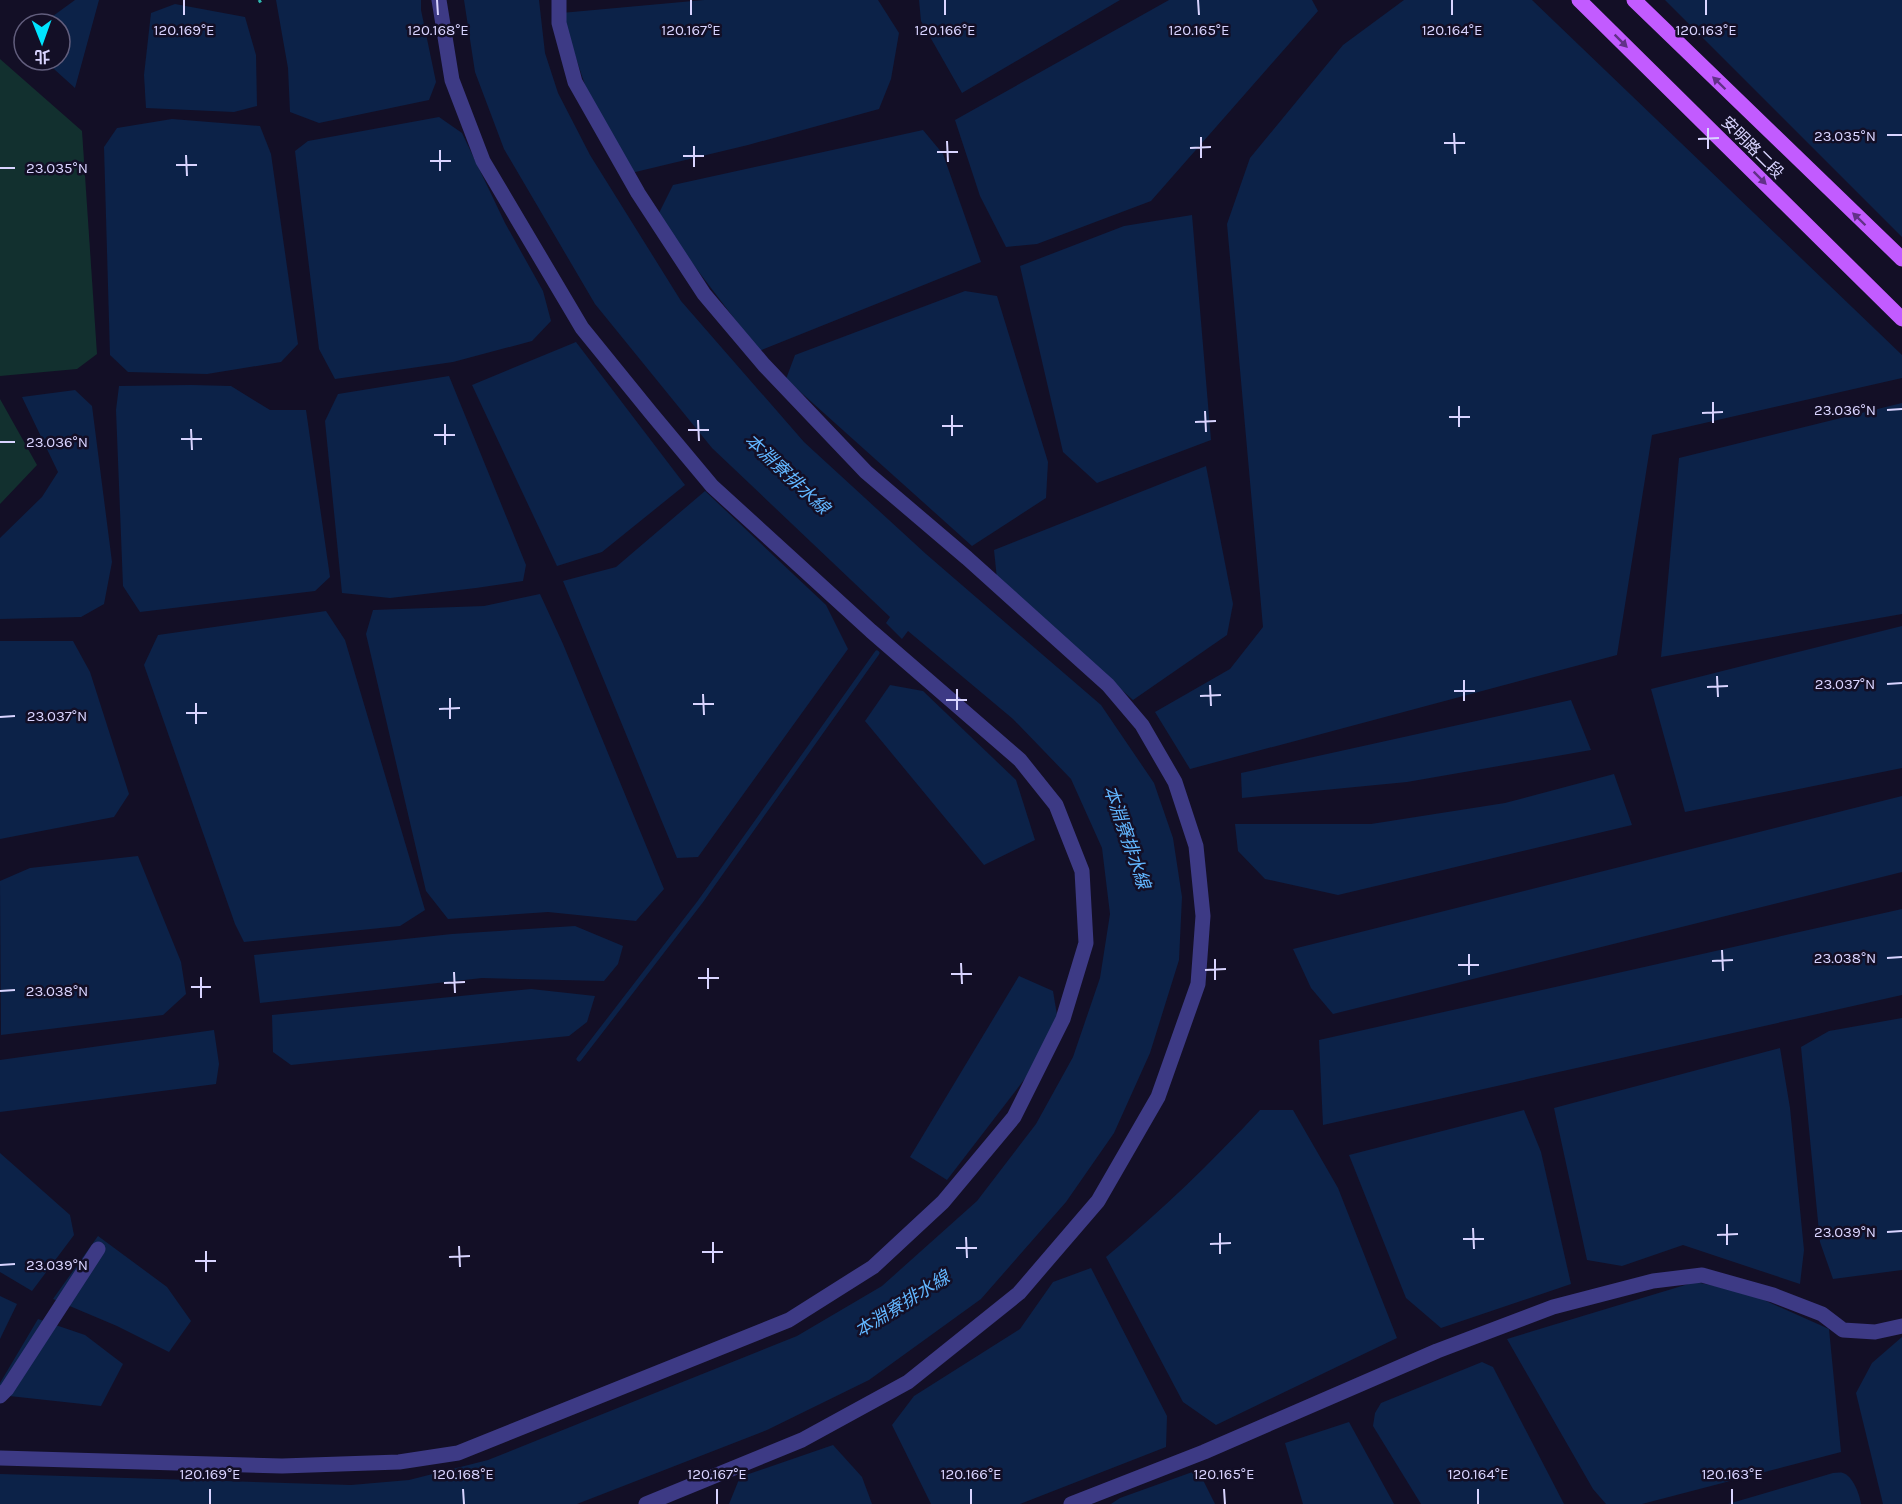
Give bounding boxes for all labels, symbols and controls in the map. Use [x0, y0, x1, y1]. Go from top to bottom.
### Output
north arrow [12, 12, 72, 72]
text: 120.169°E [153, 21, 215, 39]
text: 120.168°E [407, 21, 469, 39]
text: 120.167°E [661, 21, 721, 39]
text: 120.166°E [915, 21, 975, 39]
text: 120.165°E [1169, 21, 1229, 39]
text: 120.164°E [1422, 21, 1482, 39]
text: 120.163°E [1675, 21, 1737, 39]
one-way arrow [1613, 34, 1628, 48]
text: 北 [34, 47, 50, 66]
one-way arrow [1712, 76, 1727, 90]
street label: 安明路二段 [1718, 112, 1788, 182]
text: 23.035°N [1814, 127, 1876, 145]
text: 23.035°N [26, 159, 88, 177]
one-way arrow [1752, 171, 1767, 185]
one-way arrow [1853, 212, 1867, 226]
text: 23.036°N [1814, 401, 1876, 419]
water label: 本淵寮排水線 [740, 429, 835, 520]
text: 23.036°N [26, 433, 88, 451]
text: 23.037°N [1815, 675, 1875, 693]
text: 23.037°N [27, 707, 87, 725]
water label: 本淵寮排水線 [1099, 782, 1156, 894]
text: 23.038°N [1814, 949, 1876, 967]
text: 23.038°N [26, 982, 88, 1000]
text: 23.039°N [1814, 1223, 1876, 1241]
text: 23.039°N [26, 1256, 88, 1274]
water label: 本淵寮排水線 [850, 1265, 955, 1342]
text: 120.169°E [179, 1465, 241, 1483]
text: 120.168°E [432, 1465, 494, 1483]
text: 120.167°E [687, 1465, 747, 1483]
text: 120.166°E [941, 1465, 1001, 1483]
text: 120.165°E [1194, 1465, 1254, 1483]
text: 120.164°E [1448, 1465, 1508, 1483]
text: 120.163°E [1701, 1465, 1763, 1483]

